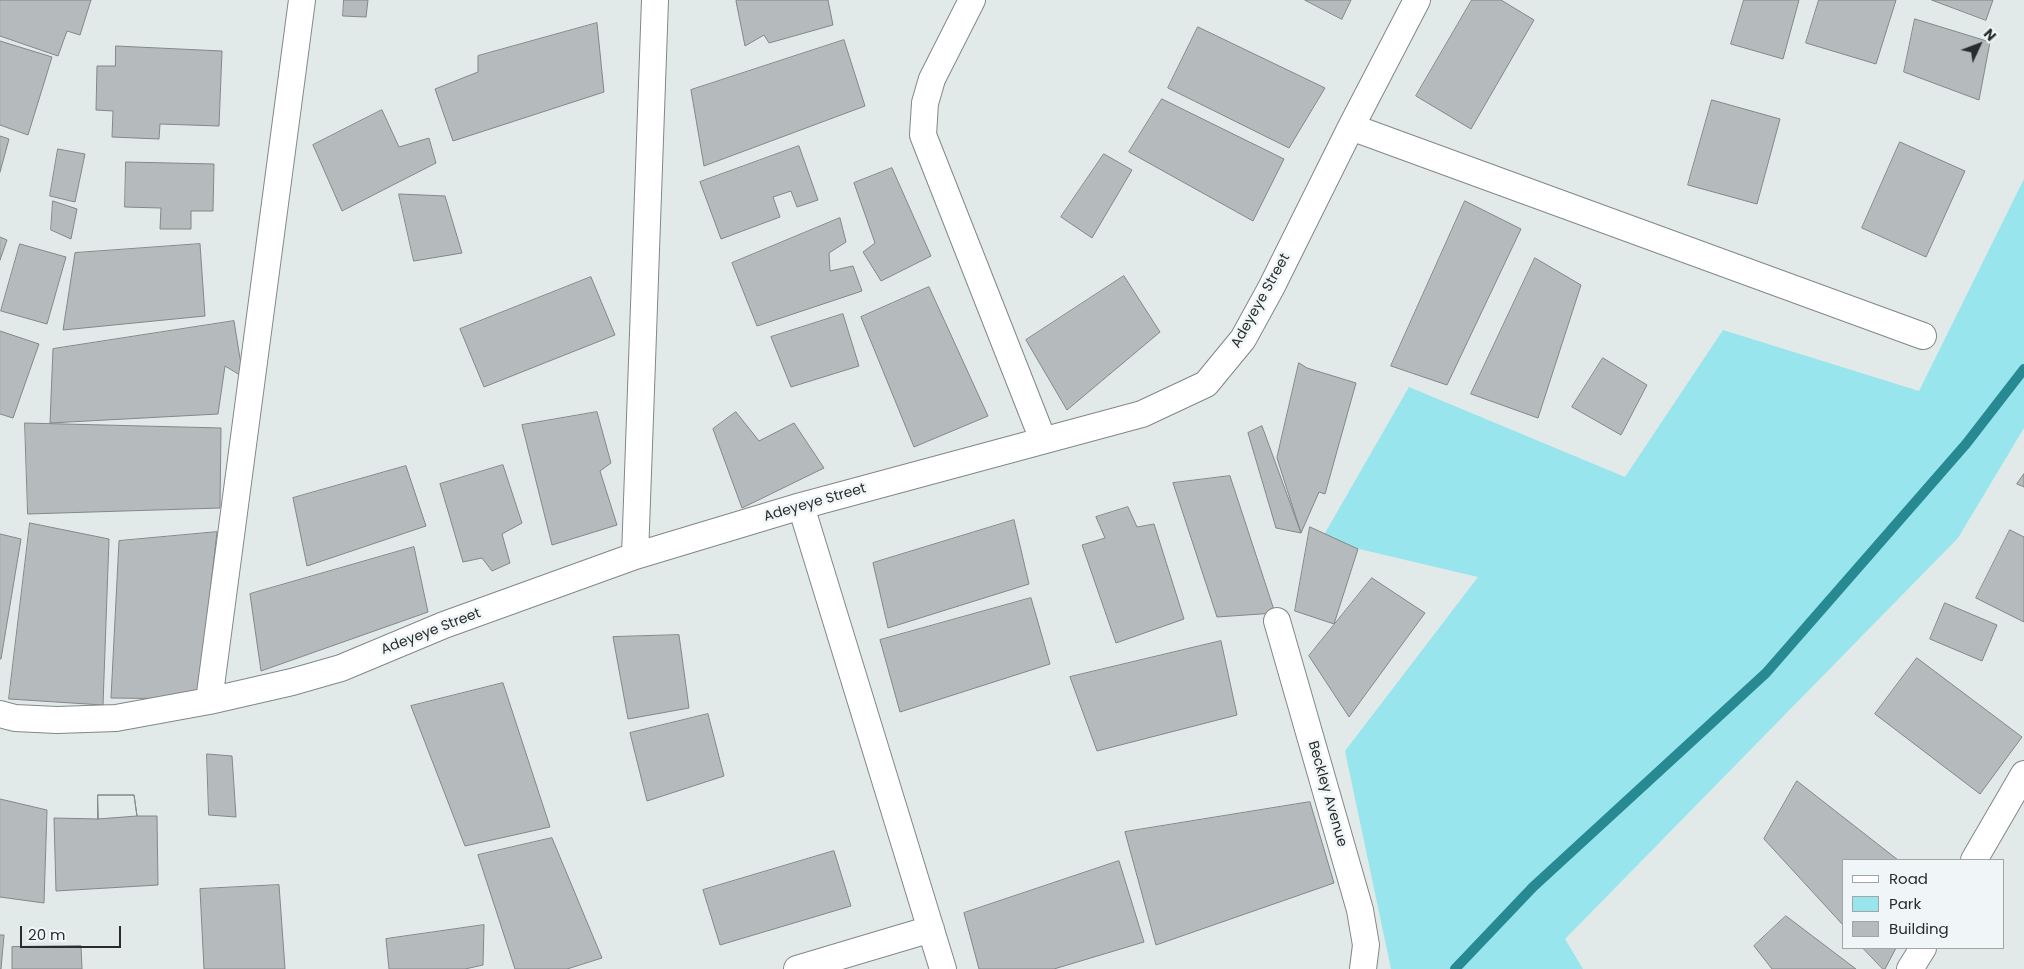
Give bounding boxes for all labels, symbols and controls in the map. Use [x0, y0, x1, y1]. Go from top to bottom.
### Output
north arrow [1954, 20, 2004, 70]
text: N [1979, 24, 2001, 45]
street label: Adeyeye Street [1228, 251, 1294, 351]
street label: Adeyeye Street [762, 480, 868, 526]
street label: Adeyeye Street [379, 605, 483, 659]
street label: Beckley Avenue [1304, 739, 1350, 849]
legend [1842, 859, 2004, 949]
text: Road [1889, 868, 1928, 889]
text: Park [1889, 893, 1921, 914]
scale bar [22, 916, 124, 948]
text: Building [1889, 918, 1949, 939]
text: 20 m [28, 924, 66, 945]

